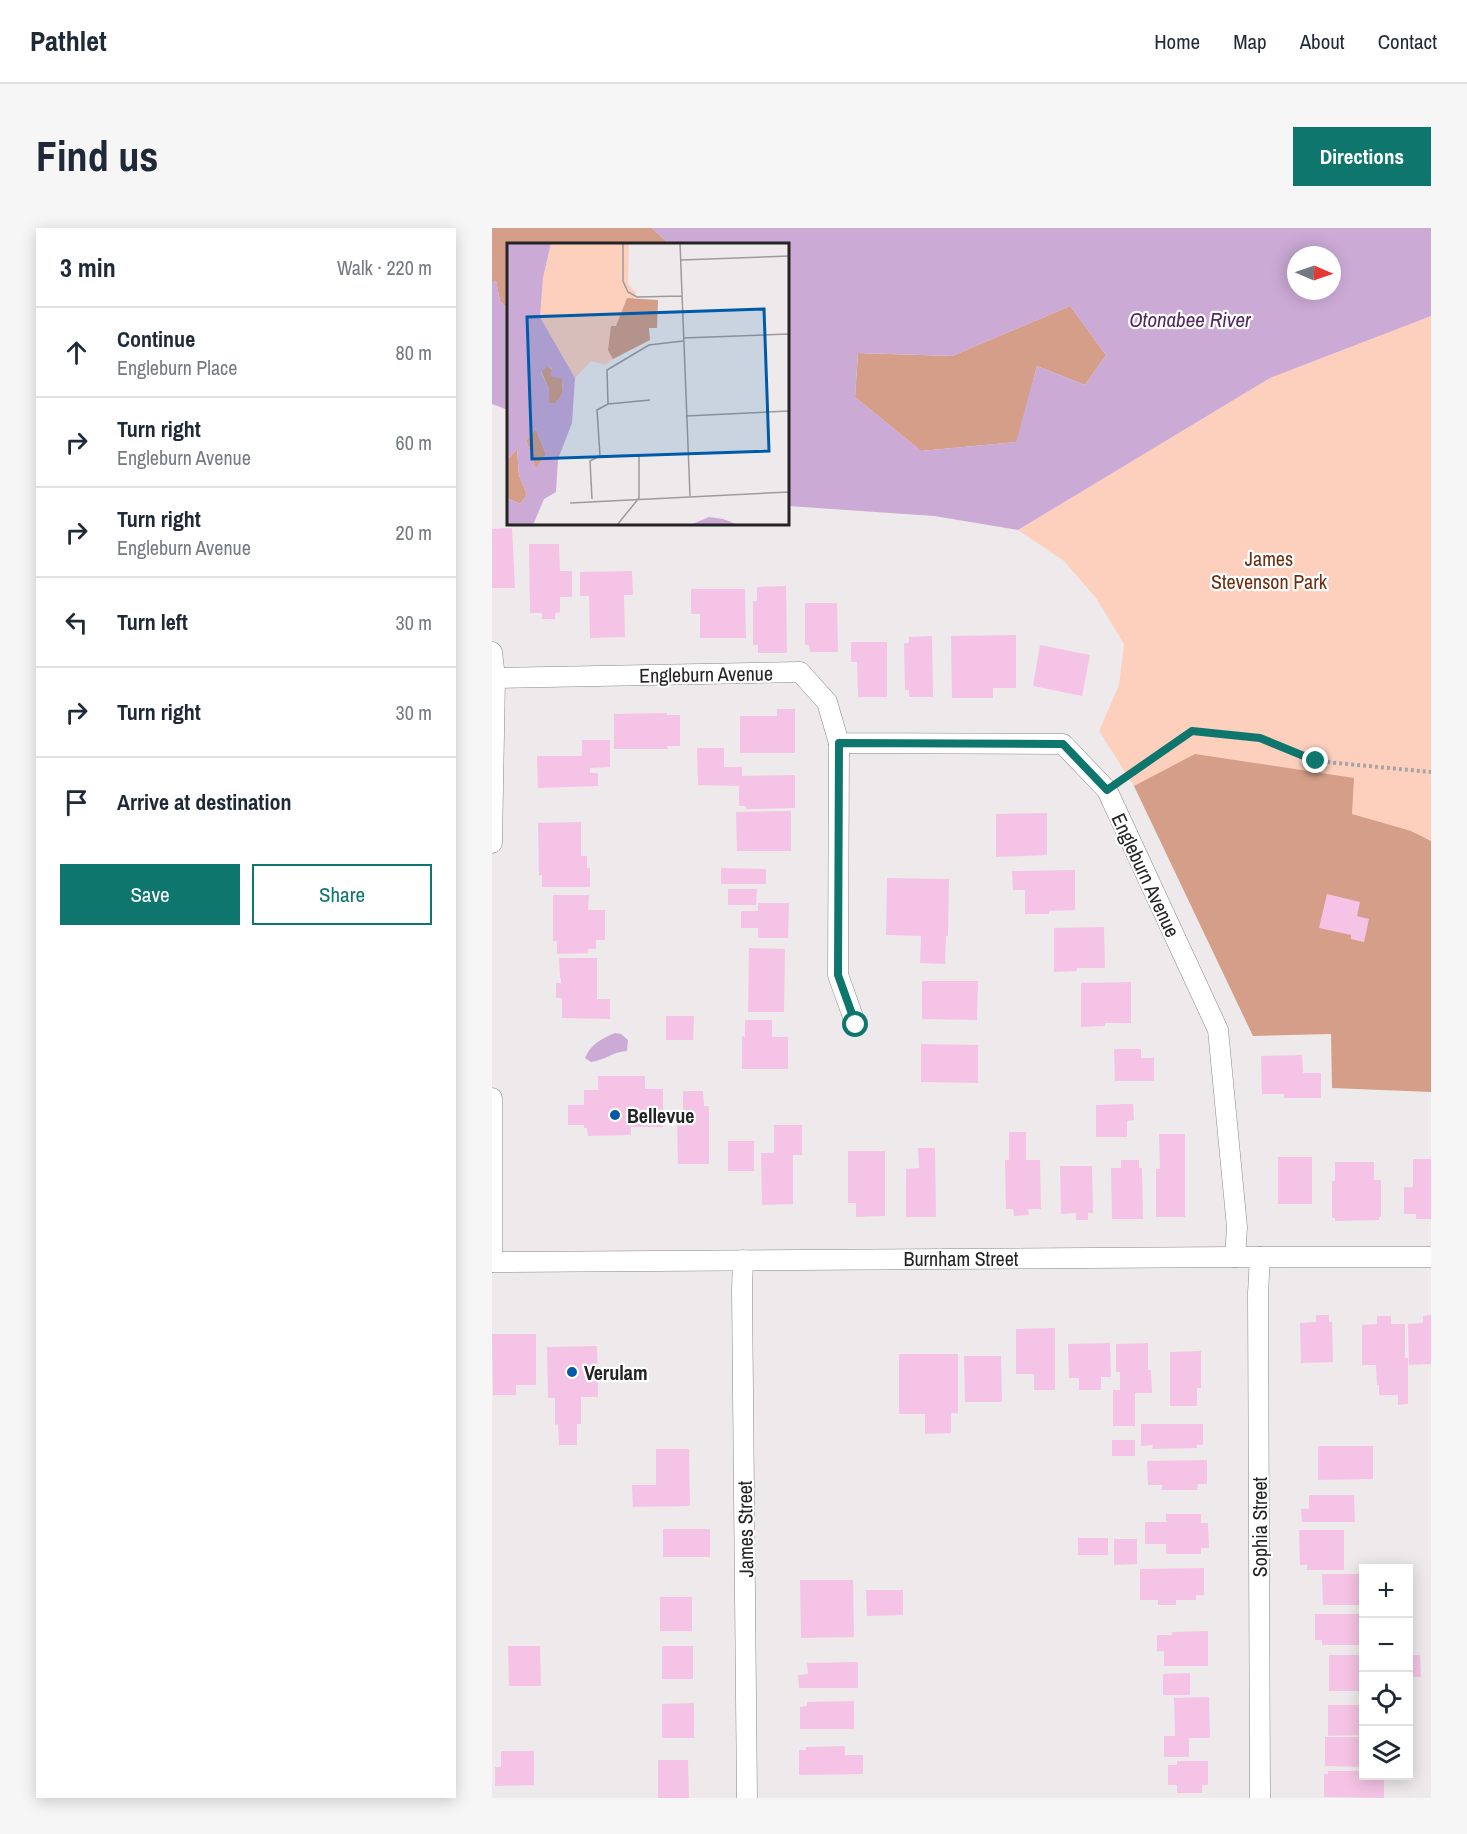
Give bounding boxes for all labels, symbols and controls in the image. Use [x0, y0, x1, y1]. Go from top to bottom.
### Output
text: Pathlet [30, 22, 107, 60]
text: Home [1154, 27, 1200, 56]
text: Map [1233, 27, 1267, 56]
text: About [1300, 27, 1345, 56]
text: Contact [1378, 27, 1437, 56]
button: Directions [1293, 127, 1431, 186]
text: Find us [36, 128, 158, 184]
inset map [507, 243, 789, 525]
north arrow [1287, 246, 1341, 300]
text: 3 min [60, 250, 116, 285]
text: Walk · 220 m [337, 254, 432, 281]
water label: Otonabee River [1129, 305, 1252, 334]
text: Continue [117, 324, 195, 354]
icon: ahead [60, 336, 93, 369]
text: 80 m [396, 339, 432, 366]
text: Engleburn Place [117, 354, 237, 381]
text: Turn right [117, 414, 201, 444]
icon: right [60, 426, 93, 459]
text: 60 m [396, 429, 432, 456]
text: Engleburn Avenue [117, 444, 251, 471]
text: Turn right [117, 504, 201, 534]
icon: right [60, 516, 93, 549]
text: 20 m [396, 519, 432, 546]
text: Engleburn Avenue [117, 534, 251, 561]
park label: James Stevenson Park [1211, 545, 1328, 595]
icon: left [60, 606, 93, 639]
text: Turn left [117, 607, 188, 637]
text: 30 m [396, 609, 432, 636]
street label: Engleburn Avenue [639, 659, 773, 689]
icon: right [60, 696, 93, 729]
text: Turn right [117, 697, 201, 727]
text: 30 m [396, 699, 432, 726]
route end [1302, 747, 1328, 773]
icon: arrive [60, 786, 93, 819]
text: Arrive at destination [117, 787, 291, 817]
street label: Engleburn Avenue [1105, 809, 1187, 941]
button: Save [60, 864, 240, 925]
button: Share [252, 864, 432, 925]
route start [842, 1011, 868, 1037]
place label: Bellevue [627, 1102, 694, 1129]
marker: Bellevue [608, 1108, 622, 1122]
street label: Burnham Street [904, 1245, 1019, 1272]
place label: Verulam [584, 1359, 648, 1386]
marker: Verulam [565, 1365, 579, 1379]
street label: Sophia Street [1246, 1476, 1273, 1577]
street label: James Street [731, 1480, 759, 1578]
map controls [1359, 1564, 1413, 1780]
button: + [1359, 1564, 1413, 1618]
button: − [1359, 1618, 1413, 1672]
button: locate [1359, 1672, 1413, 1726]
button: layers [1359, 1726, 1413, 1780]

